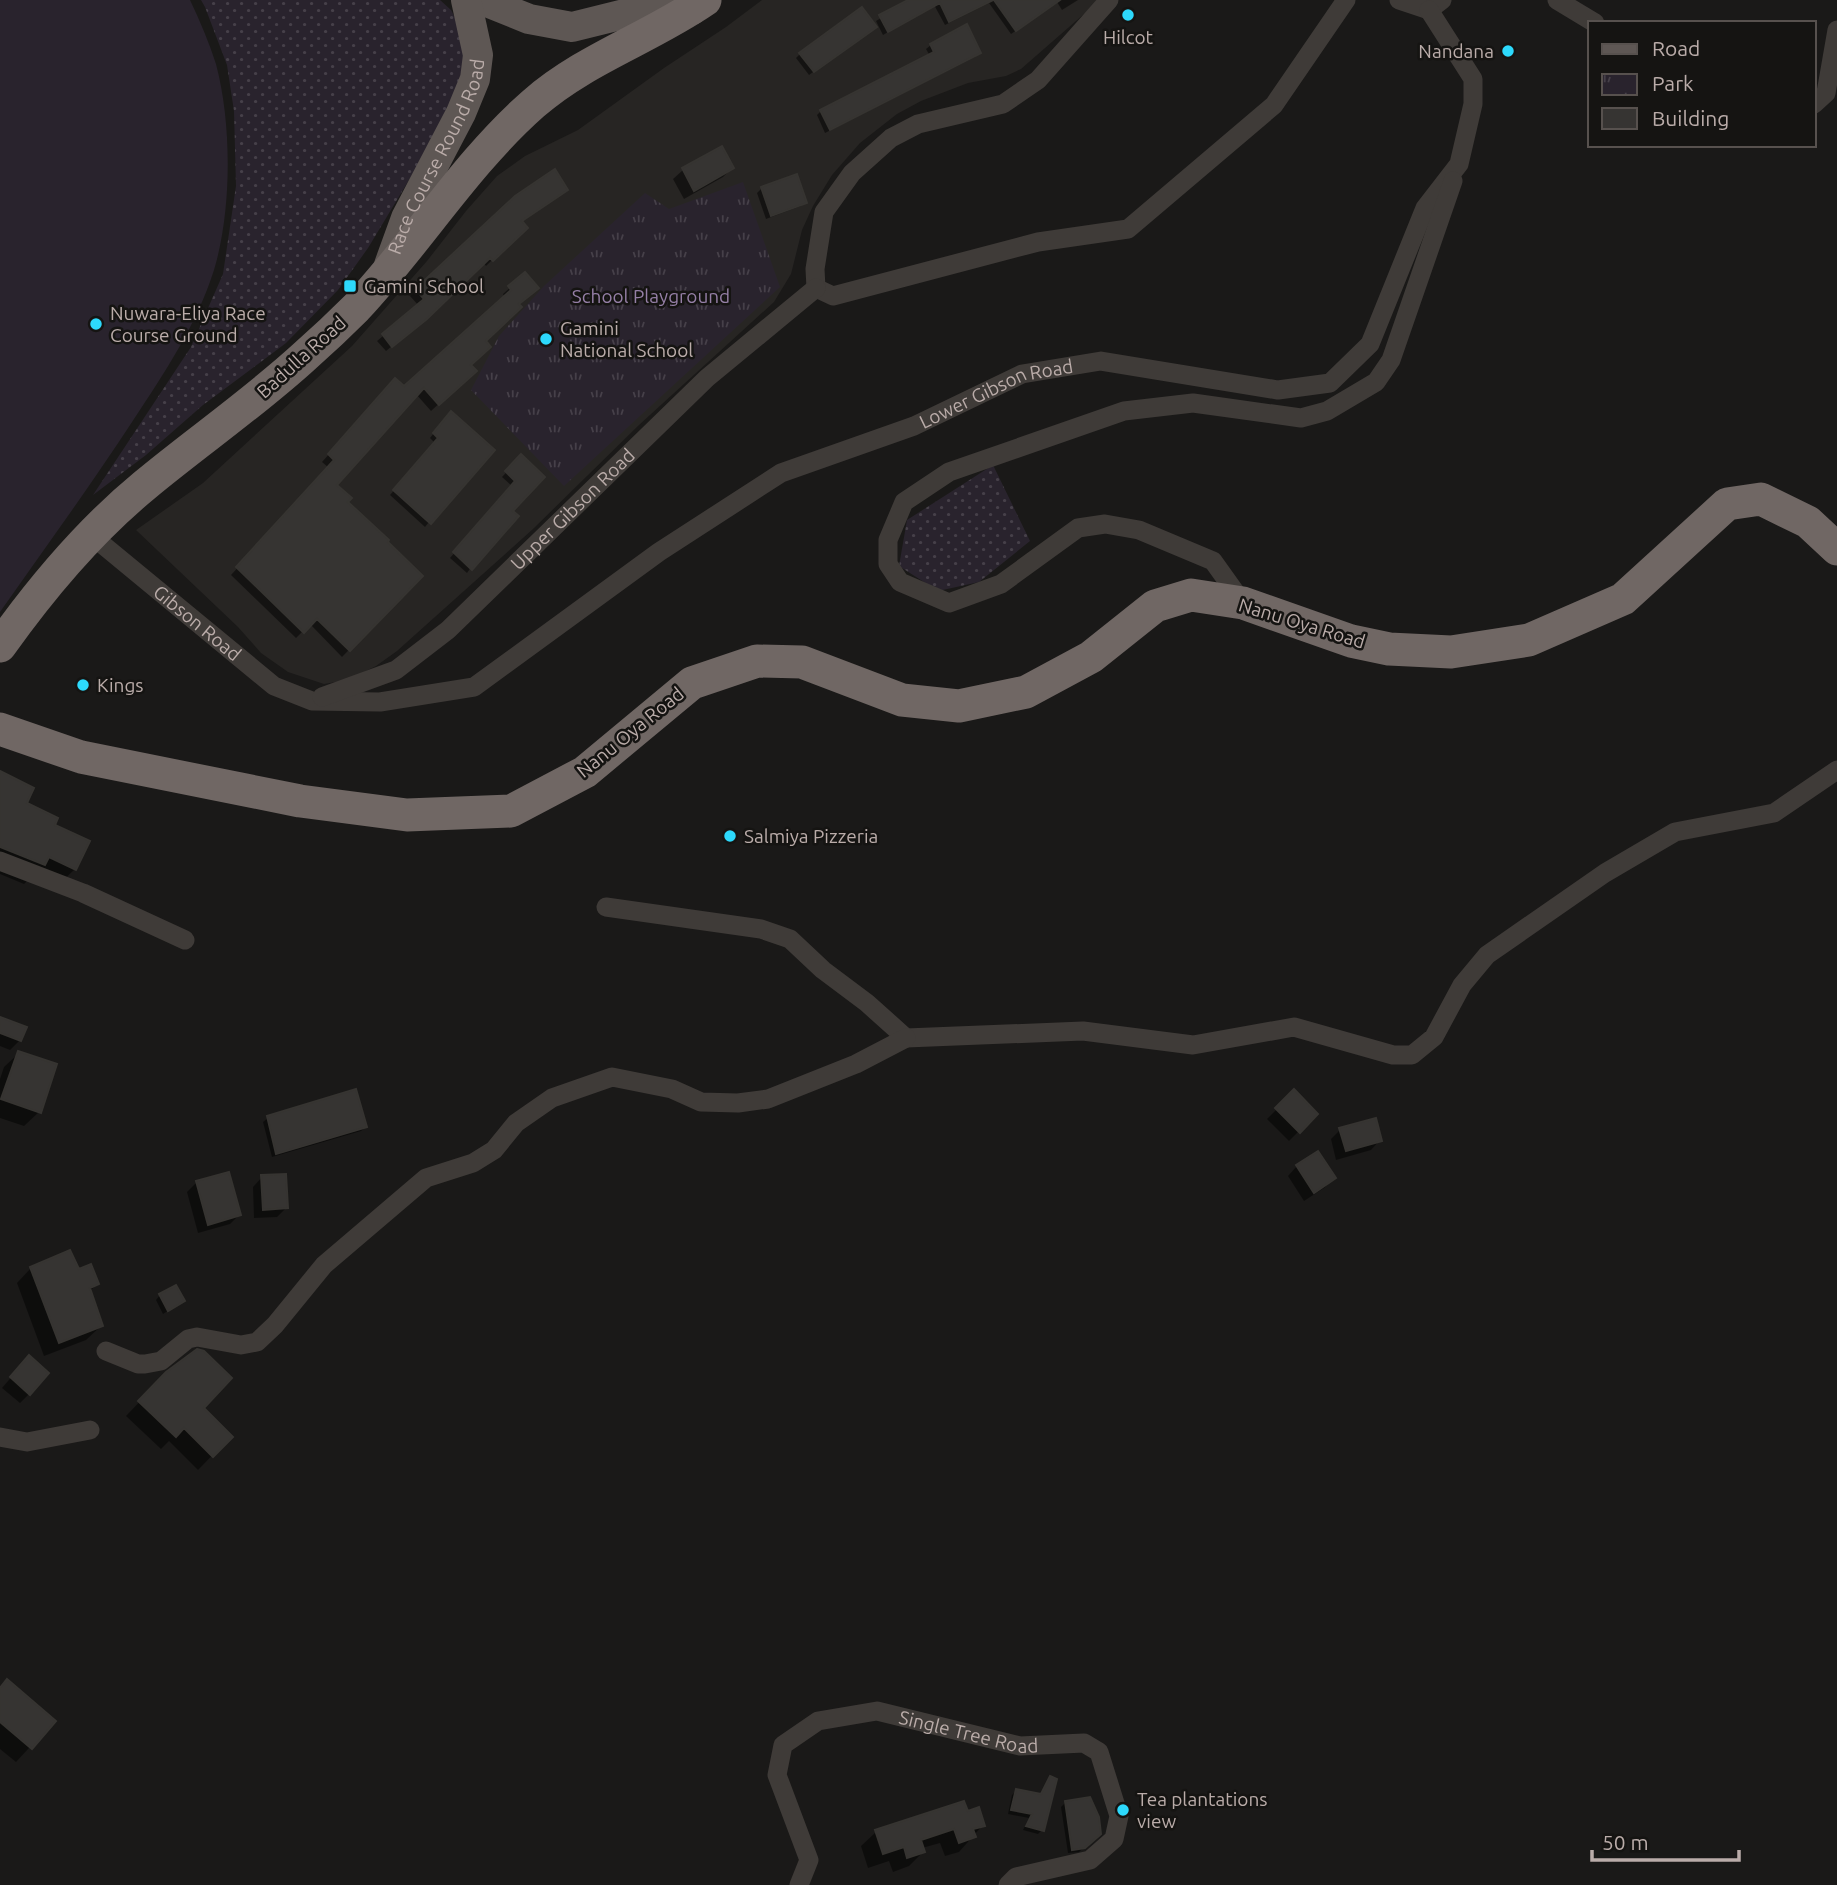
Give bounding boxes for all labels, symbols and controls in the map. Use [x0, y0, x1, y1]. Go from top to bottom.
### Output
marker: Hilcot [1120, 7, 1136, 23]
legend [1588, 21, 1816, 147]
place label: Hilcot [1103, 26, 1154, 48]
text: Road [1652, 36, 1700, 60]
place label: Nandana [1418, 40, 1494, 62]
marker: Nandana [1500, 43, 1516, 59]
street label: Race Course Round Road [383, 57, 488, 257]
text: Park [1652, 71, 1694, 95]
text: Building [1652, 106, 1729, 130]
place label: Gamini School [364, 275, 484, 297]
marker: Gamini School [342, 278, 358, 294]
park label: School Playground [572, 285, 730, 307]
place label: Nuwara-Eliya Race Course Ground [110, 302, 266, 346]
street label: Badulla Road [252, 311, 350, 403]
marker: Nuwara-Eliya Race Course Ground [88, 316, 104, 332]
place label: Gamini National School [560, 317, 693, 361]
marker: Gamini National School [538, 331, 554, 347]
street label: Lower Gibson Road [916, 355, 1075, 433]
street label: Upper Gibson Road [506, 444, 639, 574]
street label: Gibson Road [149, 580, 246, 665]
street label: Nanu Oya Road [1236, 593, 1368, 653]
place label: Kings [97, 674, 144, 696]
marker: Kings [75, 677, 91, 693]
street label: Nanu Oya Road [572, 682, 688, 782]
place label: Salmiya Pizzeria [744, 825, 878, 847]
marker: Salmiya Pizzeria [722, 828, 738, 844]
street label: Single Tree Road [897, 1706, 1039, 1757]
place label: Tea plantations view [1137, 1788, 1268, 1832]
marker: Tea plantations view [1115, 1802, 1131, 1818]
scale bar [1592, 1818, 1739, 1862]
text: 50 m [1602, 1830, 1649, 1854]

